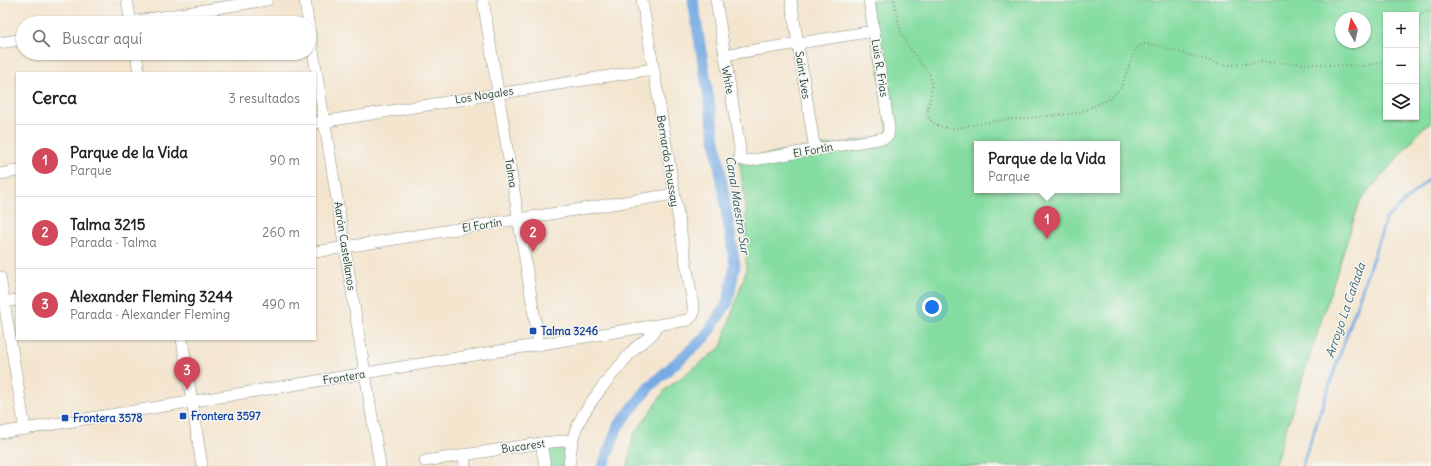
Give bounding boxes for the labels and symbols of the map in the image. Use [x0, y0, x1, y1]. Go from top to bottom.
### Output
north arrow [1335, 12, 1371, 48]
street label: Luis R. Frías [869, 38, 891, 98]
street label: Saint Ives [792, 50, 814, 100]
street label: White [719, 65, 737, 95]
street label: Los Nogales [454, 83, 514, 107]
street label: Bernardo Houssay [654, 114, 682, 208]
street label: El Fortín [792, 140, 834, 160]
water label: Canal Maestro Sur [723, 155, 754, 257]
street label: Talma [502, 157, 520, 189]
street label: Aarón Castellanos [331, 201, 359, 291]
pin: 1 [1034, 206, 1060, 239]
street label: El Fortín [461, 215, 503, 235]
pin: 2 [520, 219, 546, 252]
water label: Arroyo La Cañada [1322, 260, 1369, 359]
your location [922, 297, 942, 317]
place label: Talma 3246 [541, 324, 598, 338]
marker: Talma 3246 [528, 326, 538, 336]
pin: 3 [174, 357, 200, 390]
street label: Frontera [322, 367, 366, 387]
place label: Frontera 3597 [191, 409, 261, 423]
place label: Frontera 3578 [73, 411, 143, 425]
marker: Frontera 3597 [178, 411, 188, 421]
marker: Frontera 3578 [60, 413, 70, 423]
street label: Bucarest [500, 436, 546, 456]

